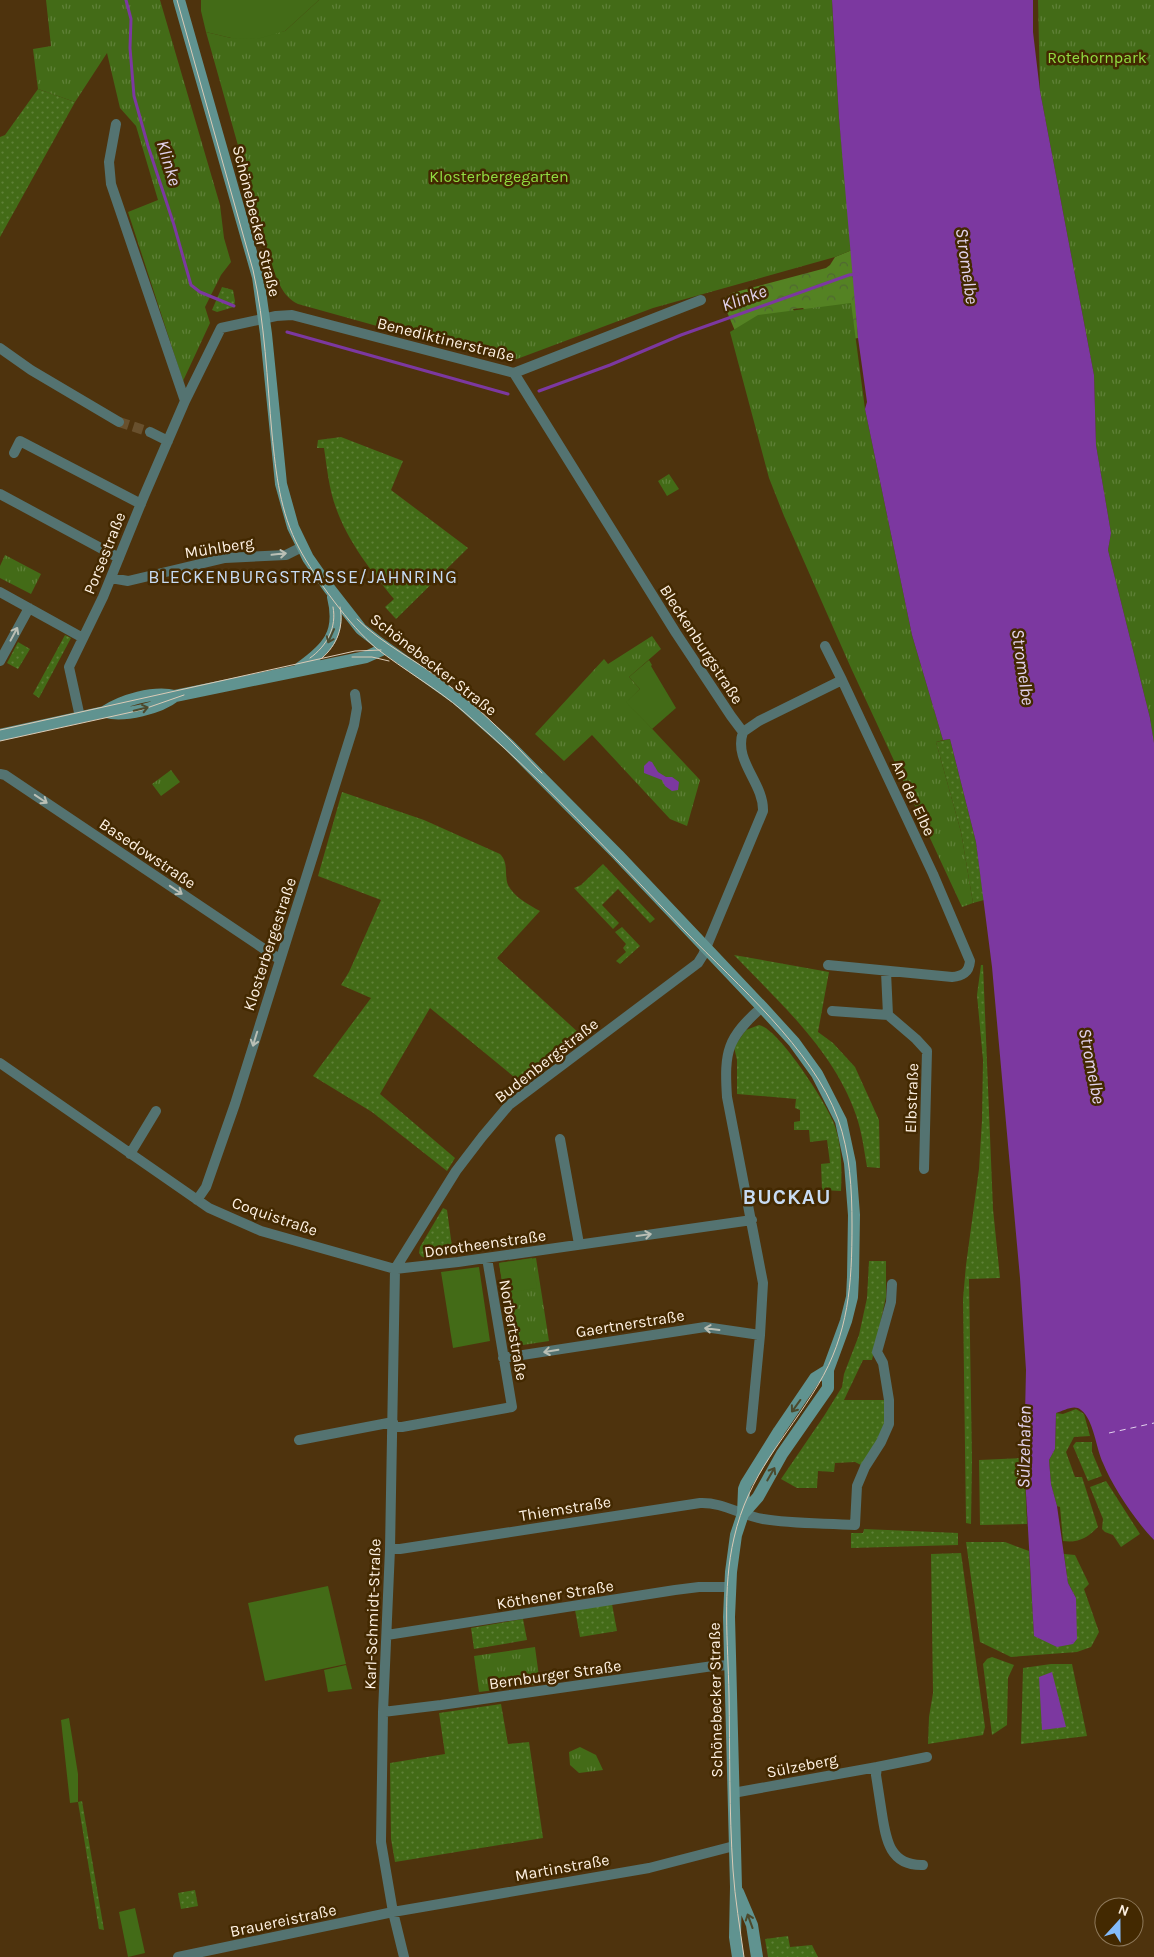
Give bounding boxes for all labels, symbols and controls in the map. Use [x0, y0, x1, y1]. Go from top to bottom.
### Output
park label: Rotehornpark [1047, 48, 1147, 67]
water label: Klinke [152, 138, 186, 188]
street label: Schönebecker Straße [229, 143, 285, 299]
park label: Klosterbergegarten [429, 167, 569, 186]
water label: Stromelbe [951, 226, 983, 306]
water label: Klinke [718, 280, 770, 316]
street label: Benediktinerstraße [375, 313, 516, 366]
street label: Porsestraße [79, 509, 130, 597]
street label: Mühlberg [183, 533, 255, 562]
one-way arrow [271, 550, 287, 559]
district label: BLECKENBURGSTRASSE/JAHNRING [148, 566, 458, 588]
street label: Bleckenburgstraße [656, 581, 747, 708]
street label: Schönebecker Straße [367, 609, 501, 720]
water label: Stromelbe [1007, 627, 1039, 707]
one-way arrow [10, 628, 20, 642]
one-way arrow [325, 629, 335, 644]
one-way arrow [133, 704, 149, 714]
street label: An der Elbe [888, 757, 939, 839]
one-way arrow [34, 794, 48, 804]
street label: Basedowstraße [96, 814, 200, 893]
street label: Klosterbergestraße [239, 875, 300, 1013]
one-way arrow [169, 885, 183, 895]
street label: Budenbergstraße [491, 1014, 602, 1107]
water label: Stromelbe [1074, 1026, 1110, 1106]
one-way arrow [249, 1031, 259, 1047]
street label: Elbstraße [901, 1063, 922, 1133]
district label: BUCKAU [743, 1185, 831, 1209]
street label: Coquistraße [229, 1193, 320, 1240]
street label: Dorotheenstraße [423, 1226, 547, 1261]
one-way arrow [636, 1230, 652, 1240]
street label: Norbertstraße [495, 1278, 532, 1382]
street label: Gaertnerstraße [574, 1306, 686, 1341]
one-way arrow [704, 1324, 720, 1334]
one-way arrow [544, 1346, 560, 1356]
one-way arrow [791, 1399, 802, 1412]
water label: Sülzehafen [1012, 1405, 1036, 1489]
one-way arrow [766, 1468, 776, 1482]
street label: Thiemstraße [518, 1492, 612, 1525]
street label: Karl-Schmidt-Straße [360, 1538, 385, 1690]
street label: Köthener Straße [495, 1576, 615, 1613]
street label: Schönebecker Straße [705, 1622, 726, 1778]
street label: Bernburger Straße [488, 1656, 622, 1693]
street label: Sülzeberg [765, 1749, 839, 1782]
street label: Martinstraße [513, 1850, 611, 1885]
north arrow [1094, 1897, 1144, 1947]
street label: Brauereistraße [228, 1900, 338, 1941]
text: N [1116, 1901, 1131, 1920]
one-way arrow [745, 1914, 754, 1929]

